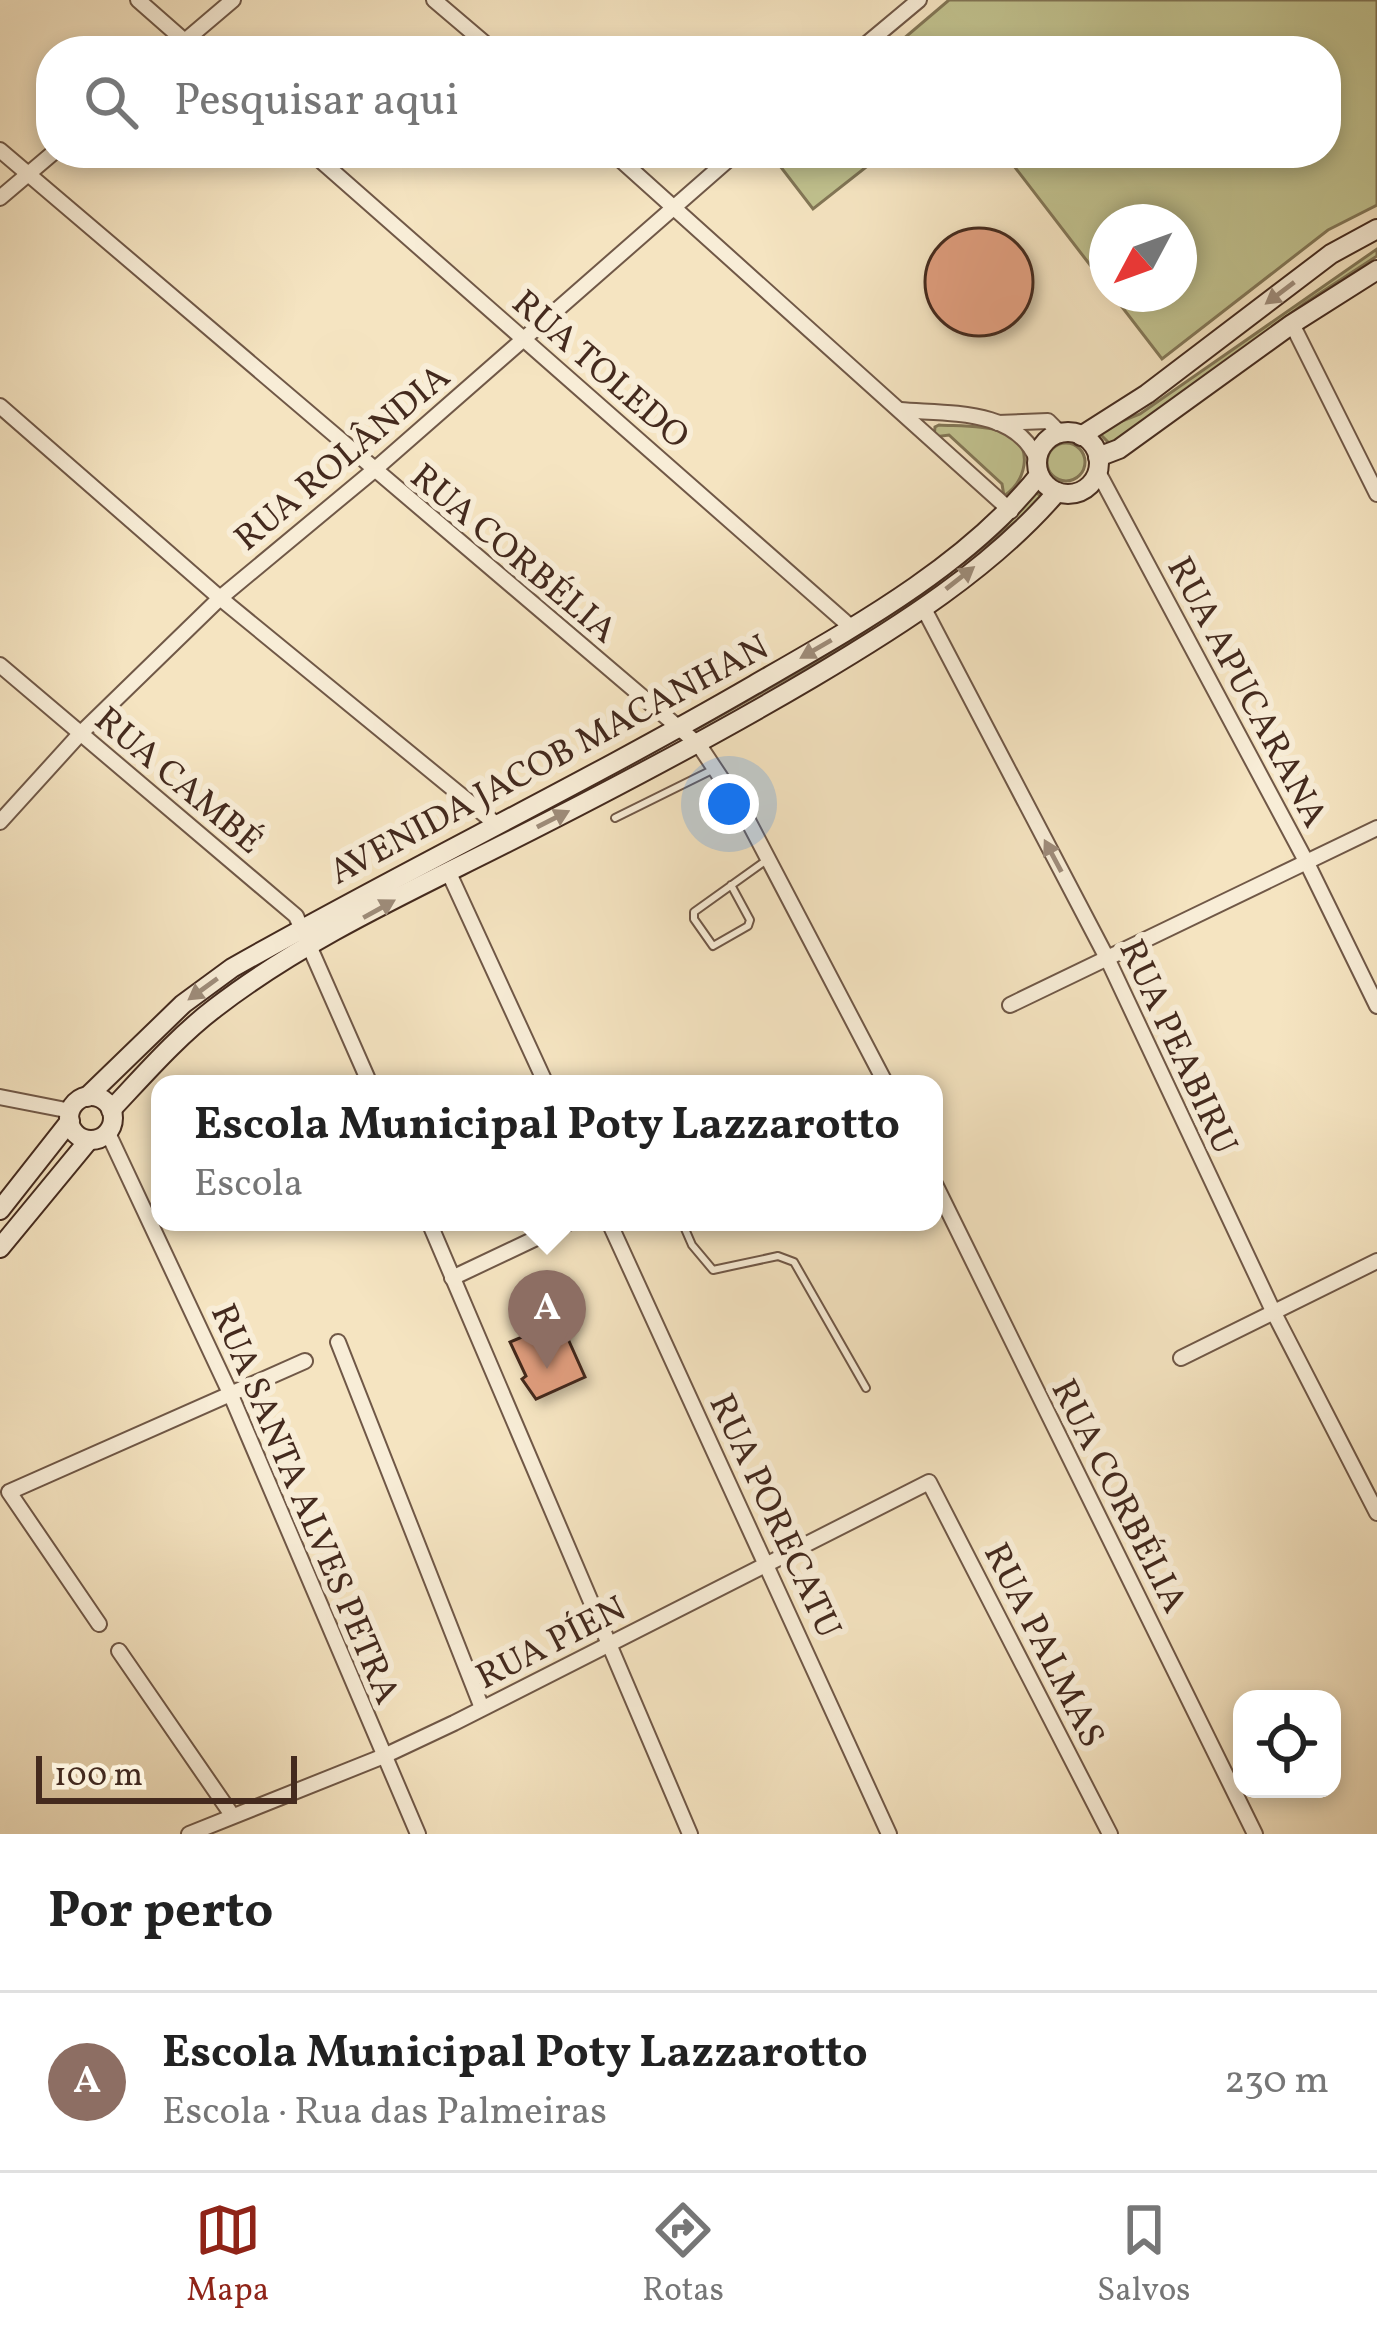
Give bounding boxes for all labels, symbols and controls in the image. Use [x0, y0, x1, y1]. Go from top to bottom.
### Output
search box [36, 36, 1341, 168]
icon: search [78, 69, 144, 135]
text: Pesquisar aqui [174, 71, 459, 134]
north arrow [1089, 204, 1197, 312]
street label: RUA TOLEDO [500, 280, 699, 462]
one-way arrow [1264, 281, 1295, 305]
street label: RUA ROLÂNDIA [225, 354, 462, 564]
street label: RUA CORBÉLIA [398, 454, 627, 657]
street label: RUA APUCARANA [1153, 549, 1338, 837]
one-way arrow [944, 566, 975, 591]
street label: AVENIDA JACOB MACANHAN [321, 624, 778, 899]
one-way arrow [799, 638, 833, 659]
street label: RUA CAMBÉ [83, 697, 272, 867]
your location [699, 774, 759, 834]
one-way arrow [535, 810, 570, 830]
one-way arrow [1043, 839, 1064, 874]
one-way arrow [362, 899, 397, 920]
street label: RUA PEABIRU [1105, 932, 1248, 1163]
one-way arrow [187, 977, 219, 1001]
popup [151, 1075, 943, 1231]
text: Escola Municipal Poty Lazzarotto [194, 1095, 900, 1158]
text: Escola [194, 1158, 303, 1212]
pin: A [508, 1270, 586, 1369]
street label: RUA SANTA ALVES PETRA [196, 1297, 410, 1713]
street label: RUA CORBÉLIA [1037, 1371, 1198, 1622]
street label: RUA PORECATU [695, 1386, 852, 1647]
street label: RUA PALMAS [969, 1535, 1115, 1757]
street label: RUA PÍEN [468, 1586, 635, 1704]
map controls [1233, 1690, 1341, 1798]
button: locate [1233, 1690, 1341, 1798]
scale bar [36, 1750, 297, 1803]
text: 100 m [54, 1754, 143, 1800]
text: Por perto [48, 1877, 273, 1948]
text: Escola Municipal Poty Lazzarotto [162, 2023, 868, 2086]
text: A [73, 2055, 101, 2109]
text: 230 m [1224, 2055, 1329, 2109]
text: Escola · Rua das Palmeiras [162, 2086, 607, 2140]
tab: Mapa [187, 2197, 269, 2315]
tab: Rotas [642, 2197, 724, 2315]
tab: Salvos [1097, 2197, 1190, 2315]

